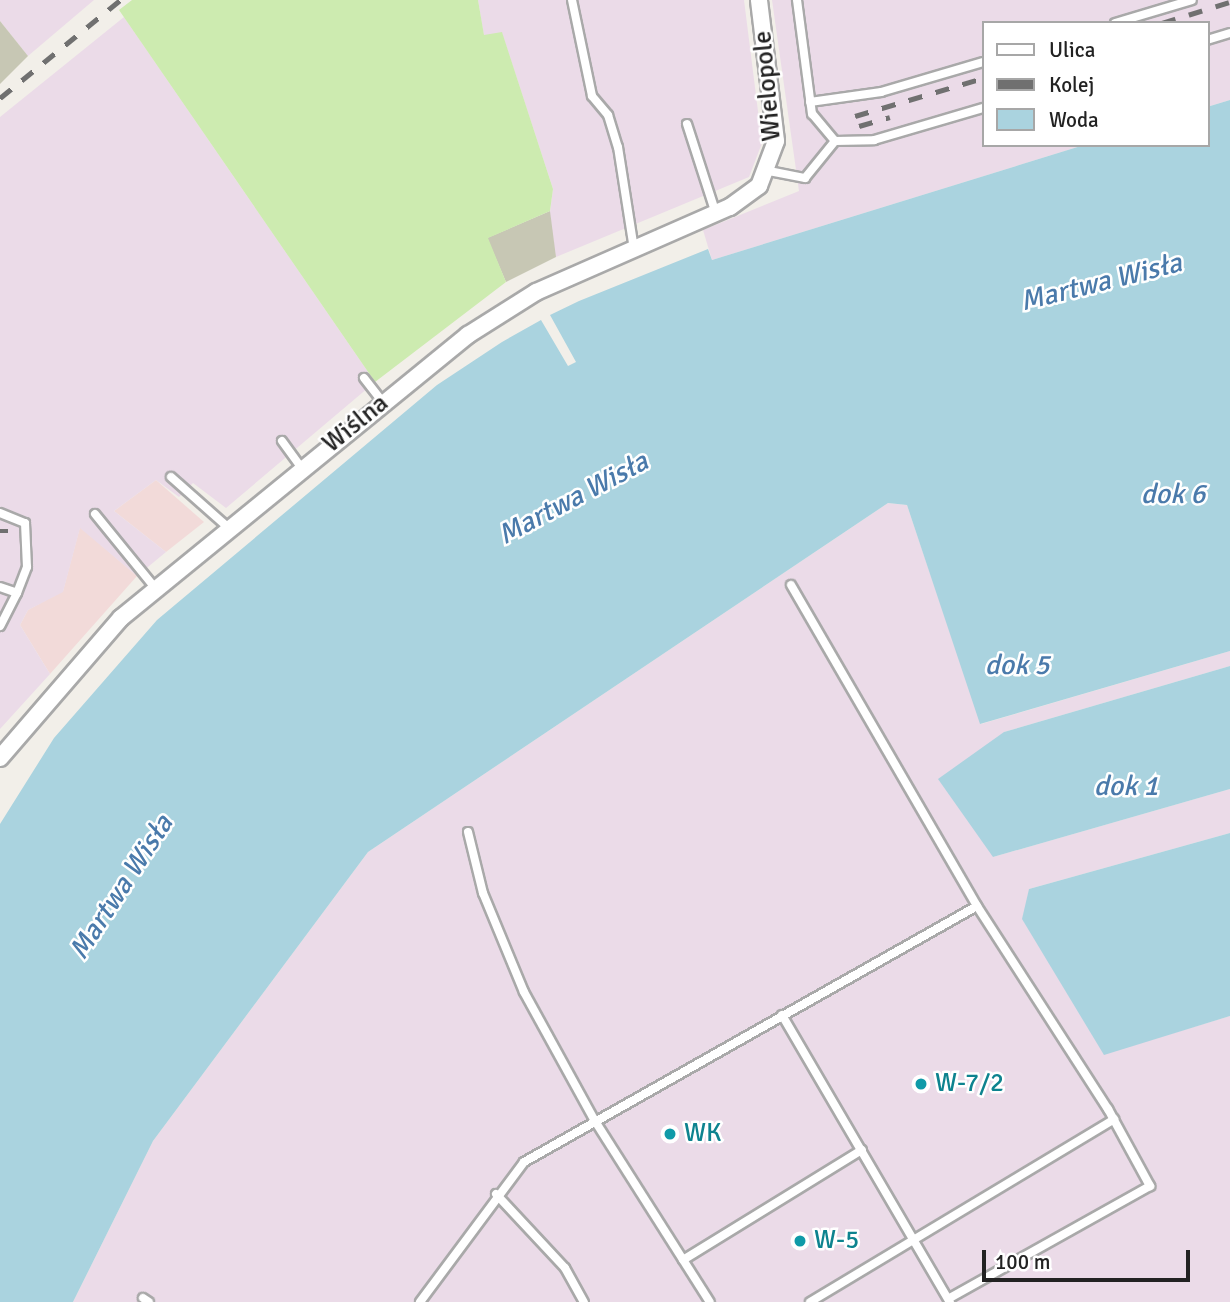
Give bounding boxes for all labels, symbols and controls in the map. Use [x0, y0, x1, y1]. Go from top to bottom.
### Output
legend [982, 21, 1209, 147]
street label: Wielopole [748, 29, 788, 143]
text: Ulica [1049, 37, 1095, 63]
text: Kolej [1049, 72, 1094, 98]
text: Woda [1049, 107, 1099, 133]
water label: Martwa Wisła [1017, 246, 1185, 318]
street label: Wiślna [317, 388, 395, 460]
water label: Martwa Wisła [492, 444, 654, 552]
water label: dok 6 [1141, 477, 1205, 511]
water label: dok 5 [985, 648, 1049, 682]
water label: dok 1 [1094, 769, 1158, 803]
water label: Martwa Wisła [62, 809, 180, 965]
place label: W-7/2 [935, 1068, 1004, 1100]
marker: W-7/2 [913, 1076, 929, 1092]
place label: WK [684, 1118, 722, 1150]
marker: WK [662, 1126, 678, 1142]
place label: W-5 [814, 1225, 859, 1257]
marker: W-5 [792, 1233, 808, 1249]
scale bar [985, 1236, 1193, 1280]
text: 100 m [995, 1249, 1050, 1275]

